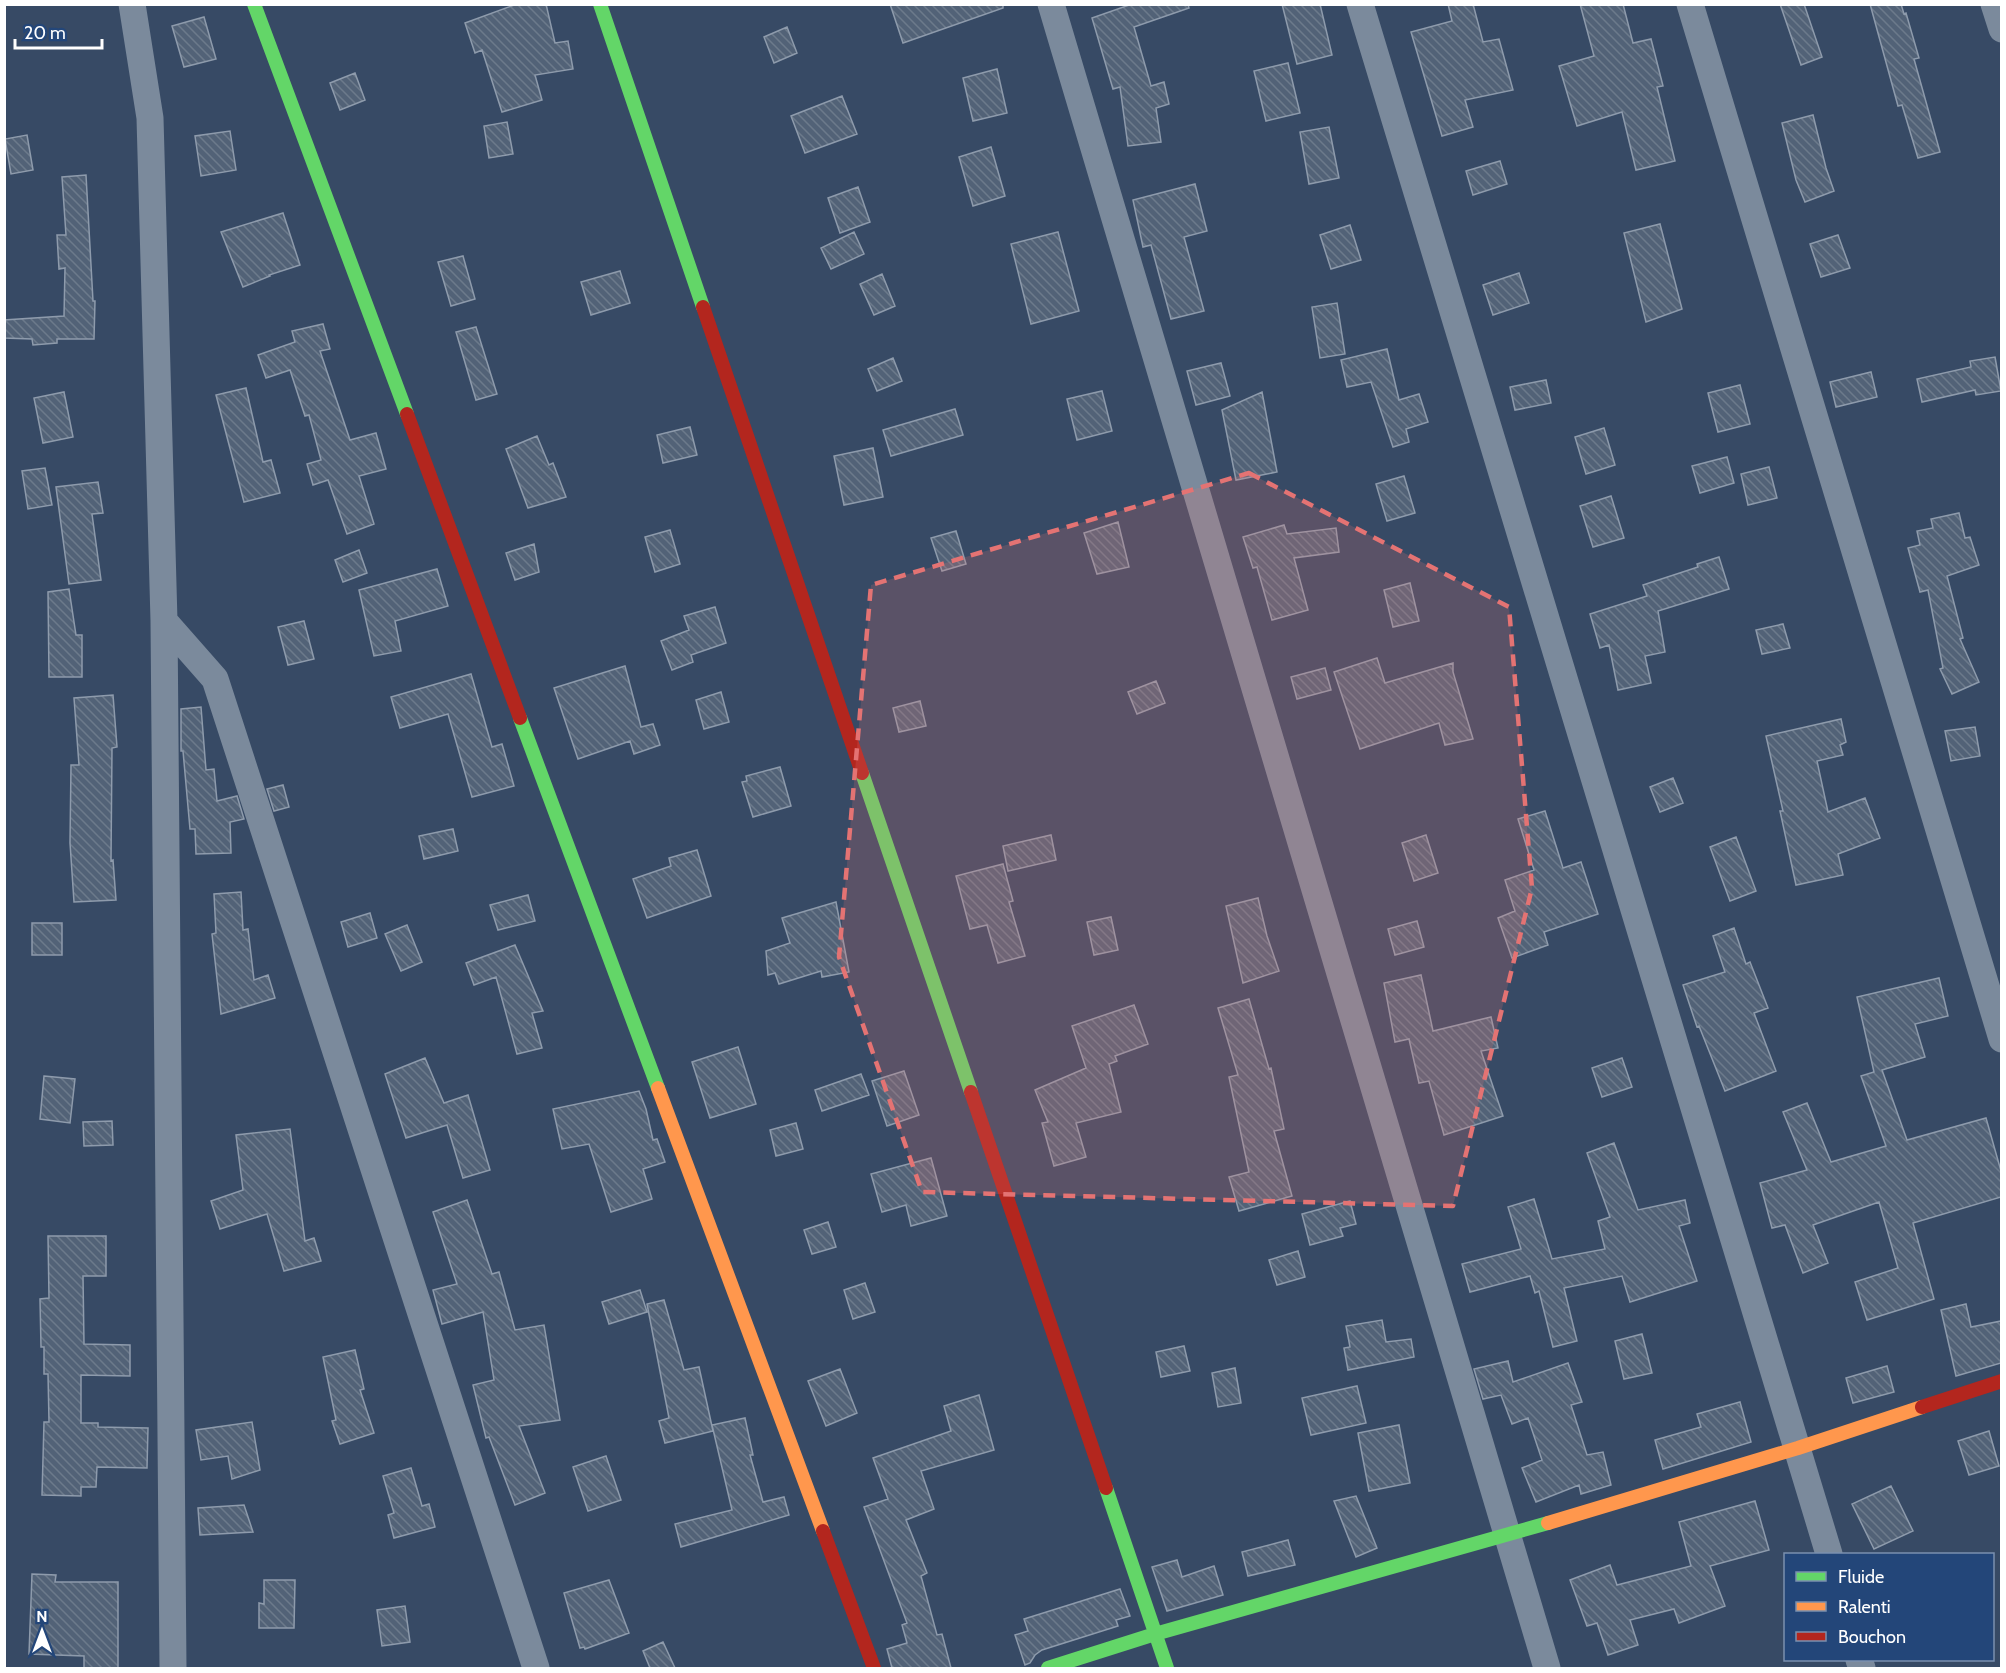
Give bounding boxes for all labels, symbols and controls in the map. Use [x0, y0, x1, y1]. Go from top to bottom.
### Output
scale bar [15, 12, 102, 50]
text: 20 m [24, 22, 66, 44]
legend [1784, 1553, 1994, 1661]
text: Fluide [1838, 1566, 1884, 1588]
text: Ralenti [1838, 1596, 1891, 1618]
north arrow [12, 1601, 72, 1661]
text: N [36, 1607, 48, 1626]
text: Bouchon [1838, 1626, 1906, 1648]

